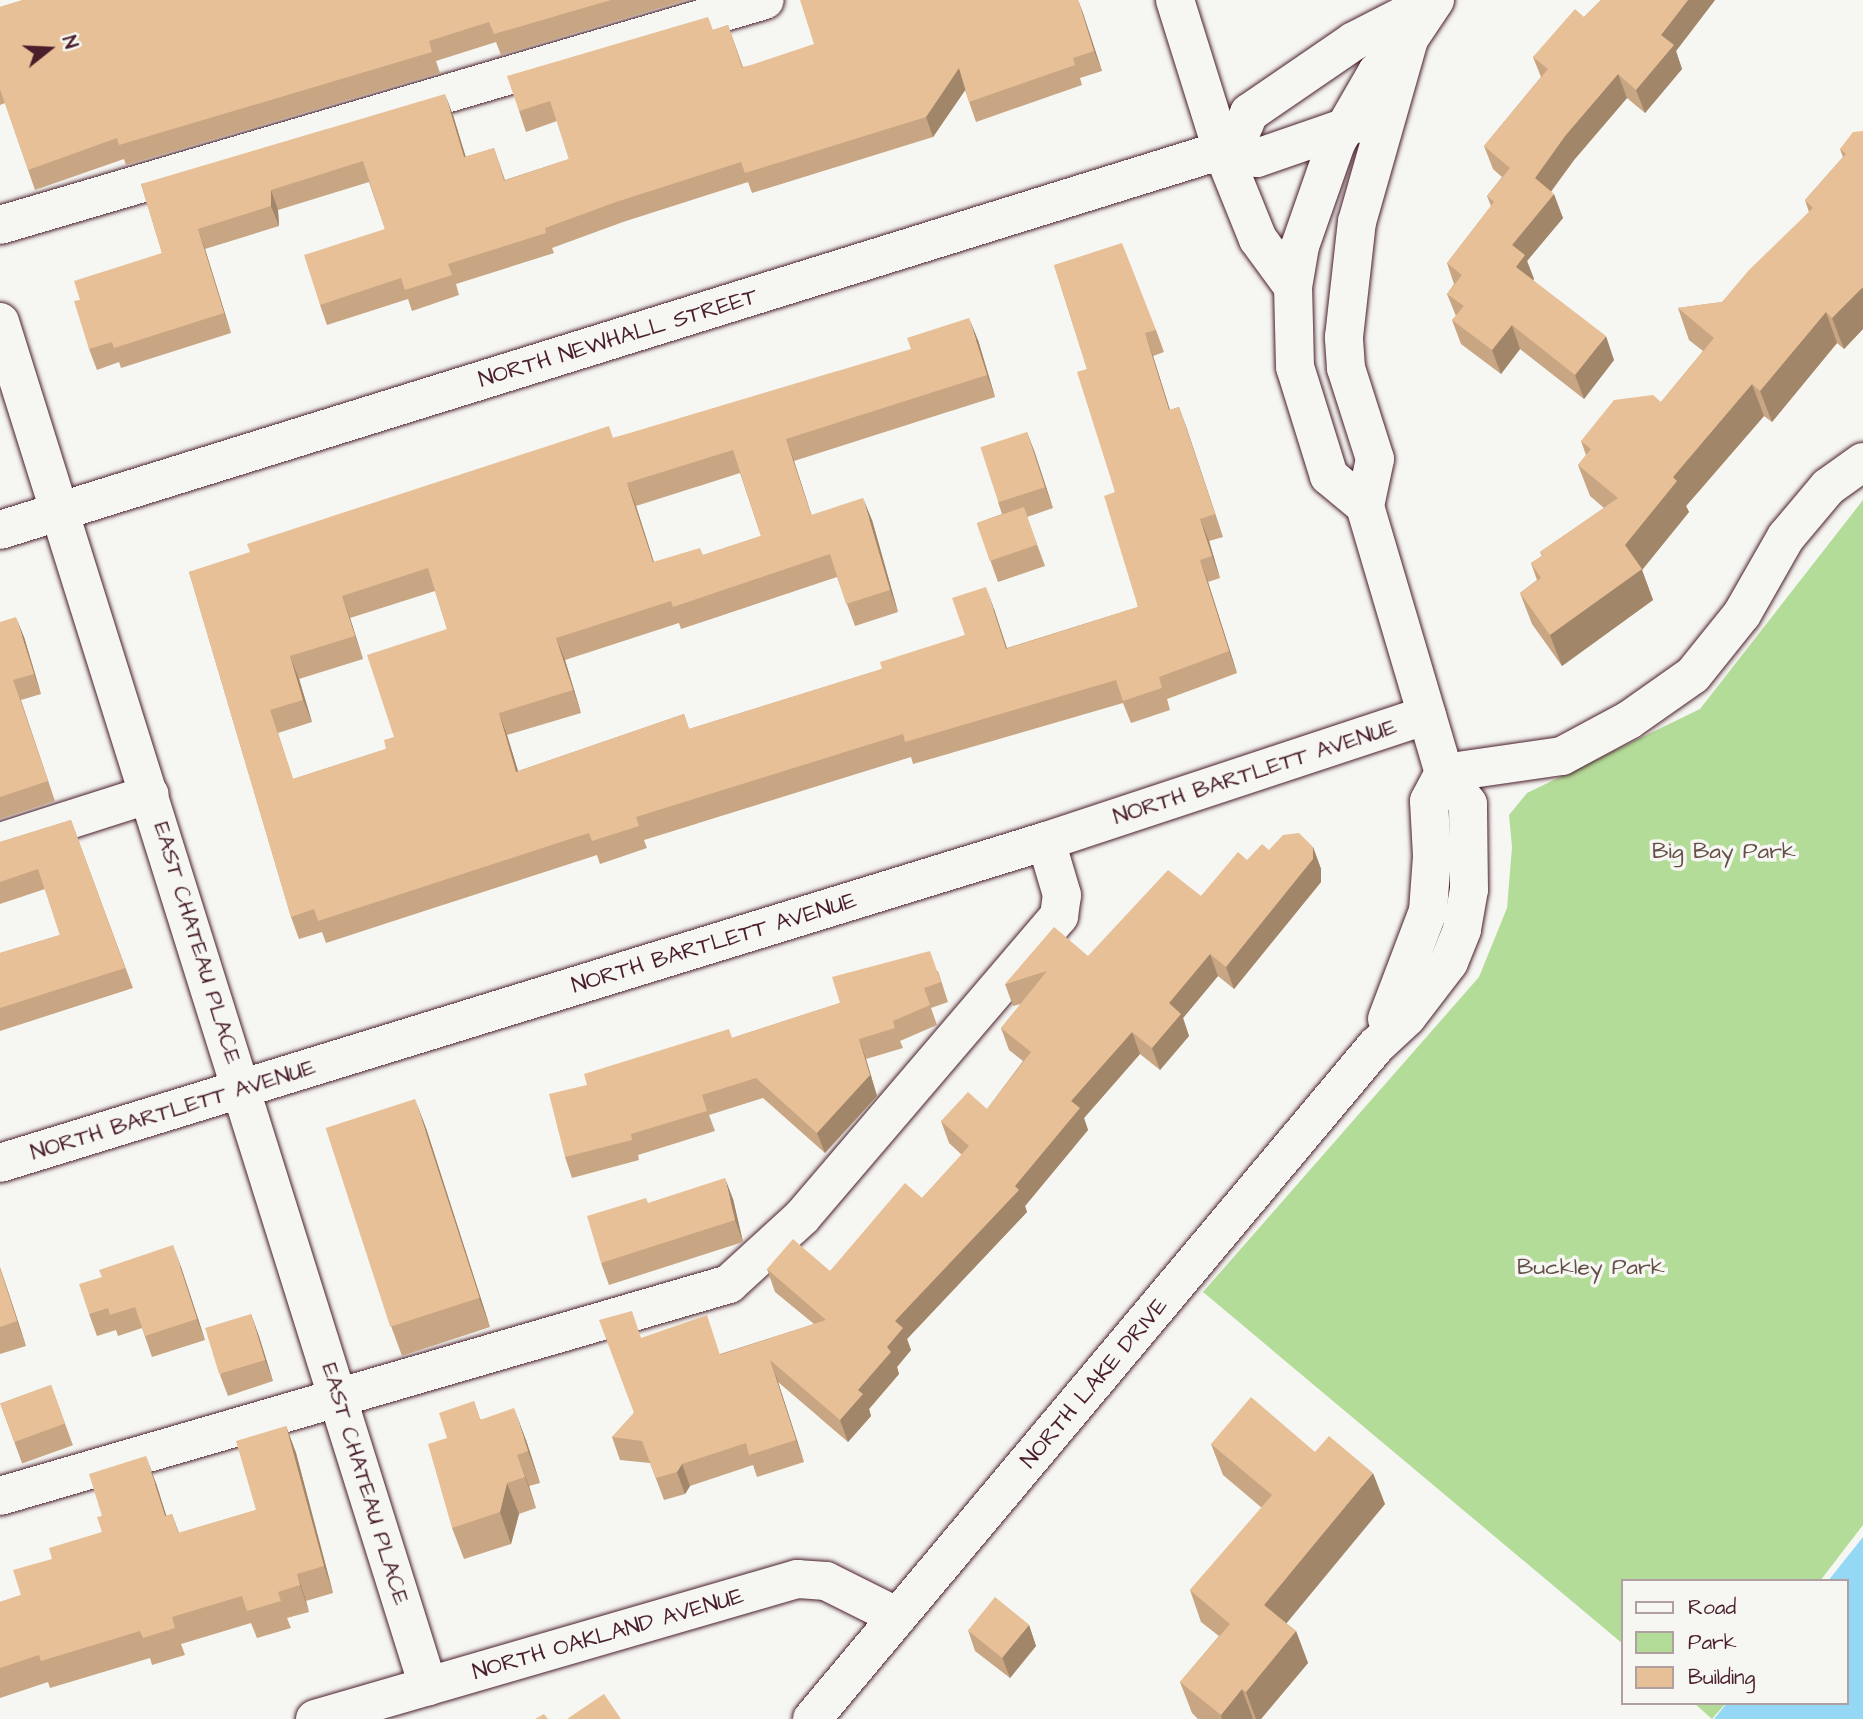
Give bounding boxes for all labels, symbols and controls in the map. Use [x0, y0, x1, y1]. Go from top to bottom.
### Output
north arrow [14, 14, 84, 84]
text: N [55, 33, 84, 52]
street label: NORTH NEWHALL STREET [475, 282, 761, 394]
street label: NORTH BARTLETT AVENUE [1110, 713, 1400, 831]
street label: EAST CHATEAU PLACE [147, 819, 247, 1067]
park label: Big Bay Park [1652, 837, 1796, 865]
street label: NORTH BARTLETT AVENUE [568, 886, 860, 1000]
street label: NORTH BARTLETT AVENUE [27, 1053, 319, 1167]
park label: Buckley Park [1517, 1253, 1665, 1281]
street label: NORTH LAKE DRIVE [1015, 1292, 1173, 1474]
street label: EAST CHATEAU PLACE [315, 1360, 415, 1608]
legend [1622, 1579, 1849, 1705]
street label: NORTH OAKLAND AVENUE [469, 1582, 747, 1686]
text: Road [1688, 1593, 1736, 1622]
text: Park [1688, 1628, 1737, 1657]
text: Building [1688, 1663, 1755, 1692]

